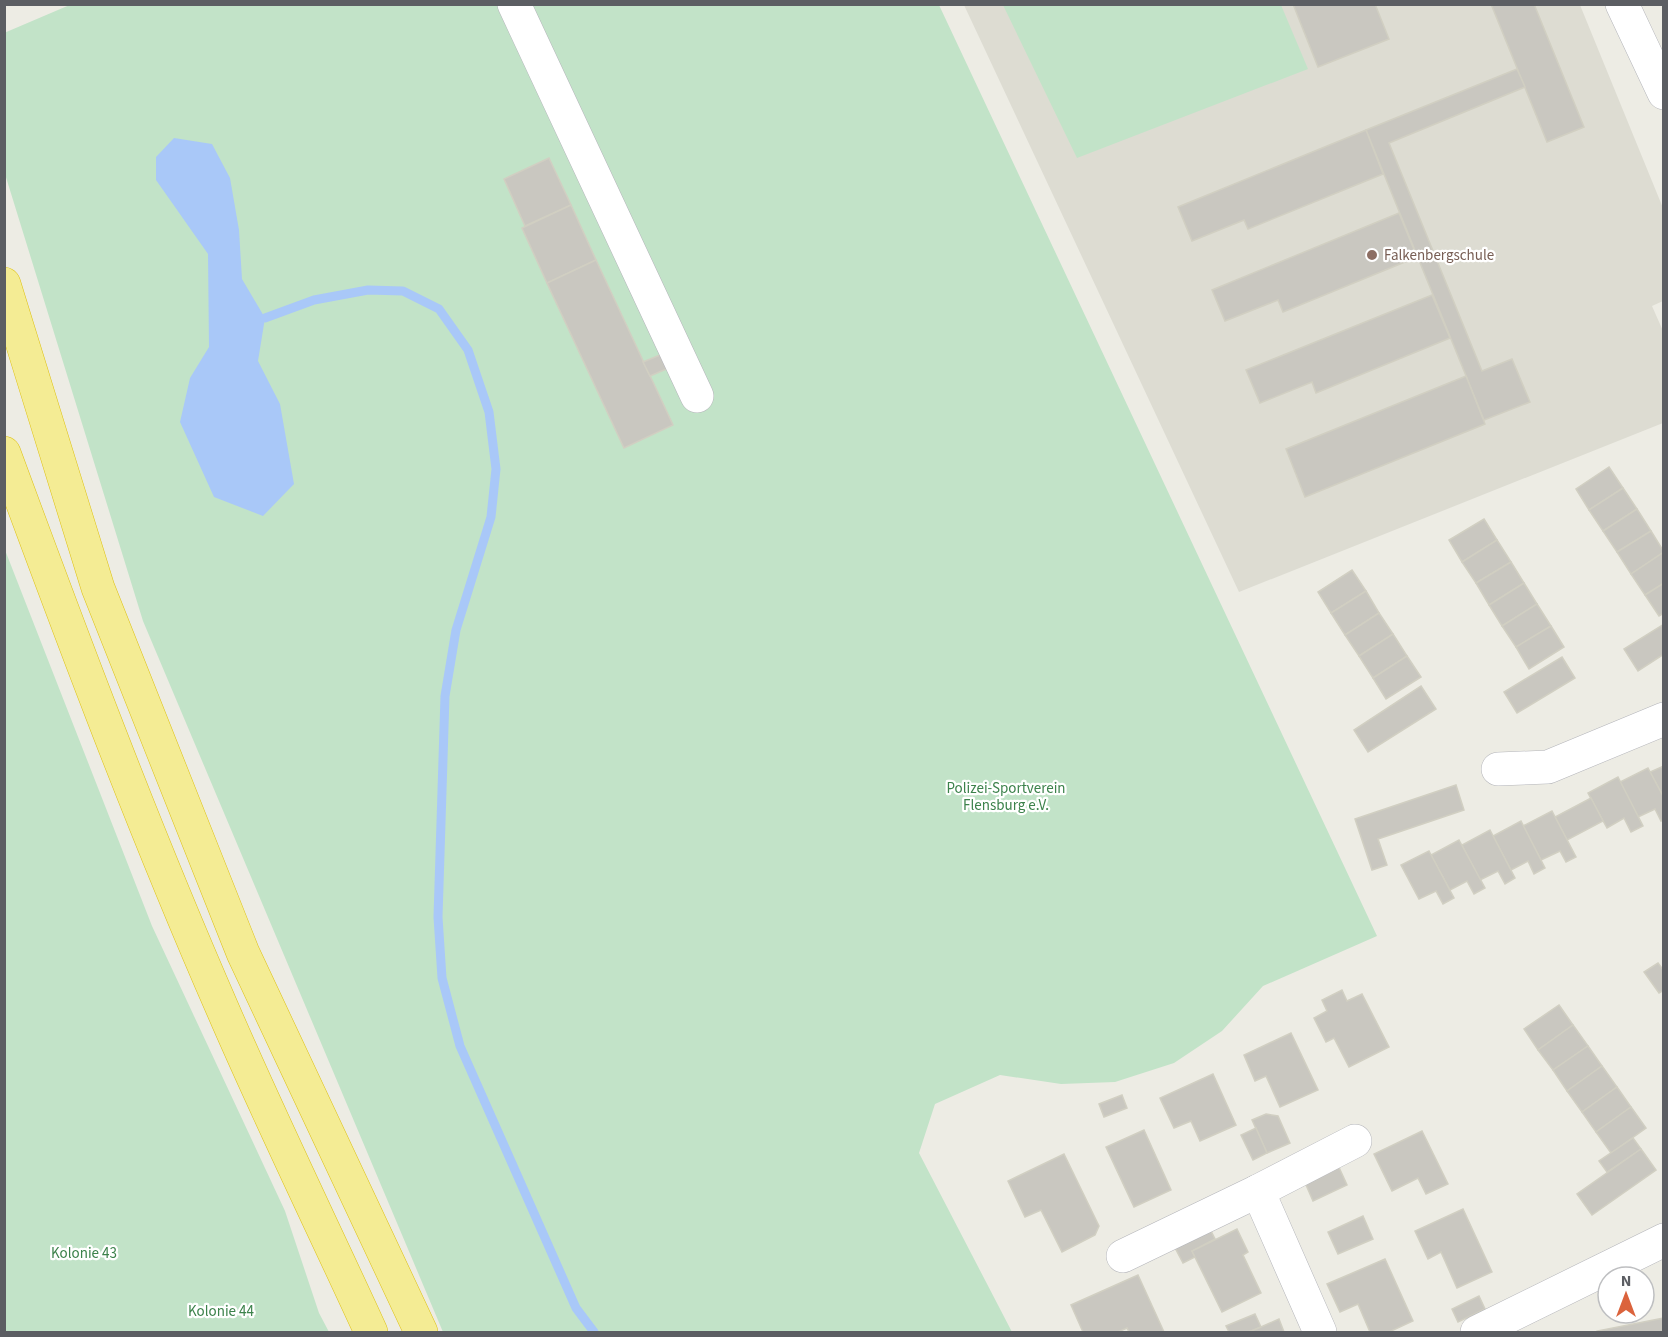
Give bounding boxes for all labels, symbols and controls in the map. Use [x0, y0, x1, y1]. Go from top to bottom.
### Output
place label: Falkenbergschule [1384, 245, 1494, 266]
marker: Falkenbergschule [1365, 248, 1379, 262]
park label: Polizei-Sportverein Flensburg e.V. [946, 778, 1066, 816]
park label: Kolonie 43 [51, 1243, 117, 1264]
north arrow [1596, 1265, 1656, 1325]
text: N [1621, 1270, 1631, 1292]
park label: Kolonie 44 [188, 1301, 254, 1322]

